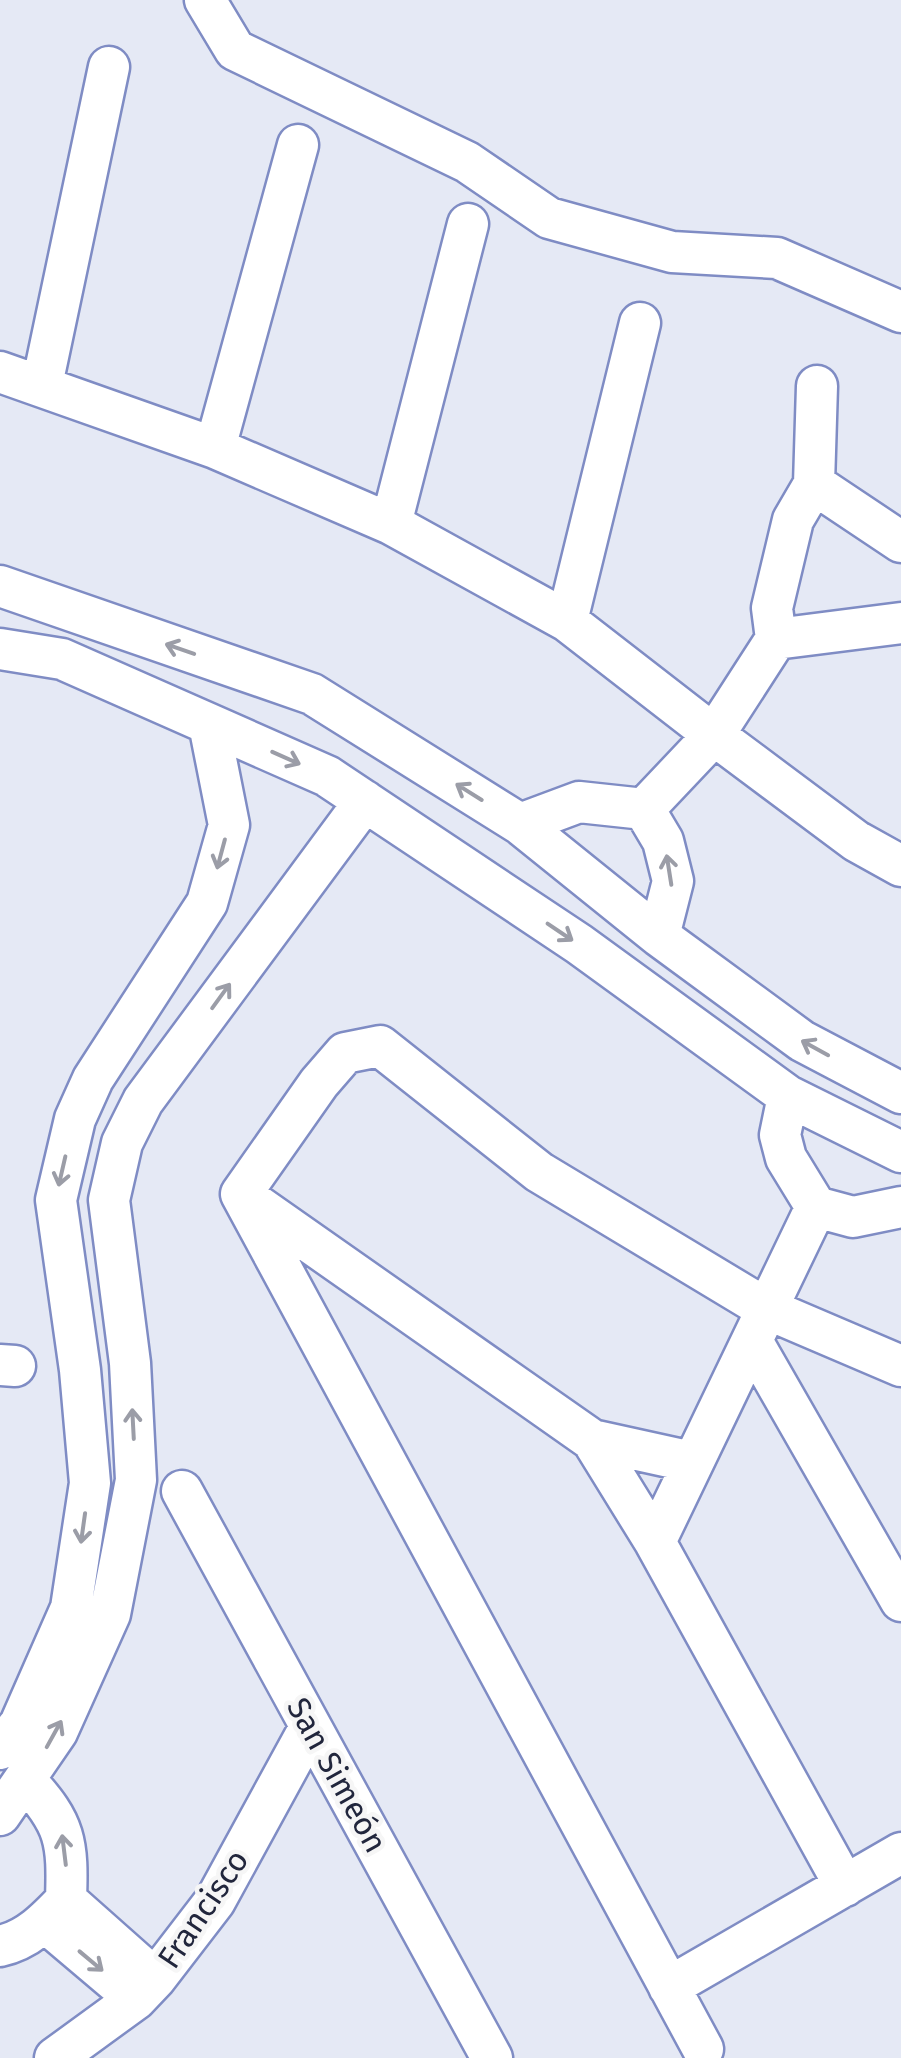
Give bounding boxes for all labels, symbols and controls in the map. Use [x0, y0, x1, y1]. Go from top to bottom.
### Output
one-way arrow [165, 638, 197, 656]
one-way arrow [270, 750, 301, 768]
one-way arrow [456, 782, 484, 803]
one-way arrow [210, 838, 229, 869]
one-way arrow [659, 854, 678, 887]
one-way arrow [545, 921, 573, 942]
one-way arrow [211, 983, 232, 1011]
one-way arrow [801, 1037, 830, 1057]
one-way arrow [52, 1154, 70, 1186]
one-way arrow [124, 1409, 143, 1441]
one-way arrow [73, 1511, 92, 1544]
street label: San Simeón [279, 1691, 395, 1859]
one-way arrow [45, 1720, 64, 1750]
one-way arrow [54, 1834, 73, 1866]
street label: Francisco [150, 1843, 256, 1975]
one-way arrow [77, 1949, 103, 1971]

